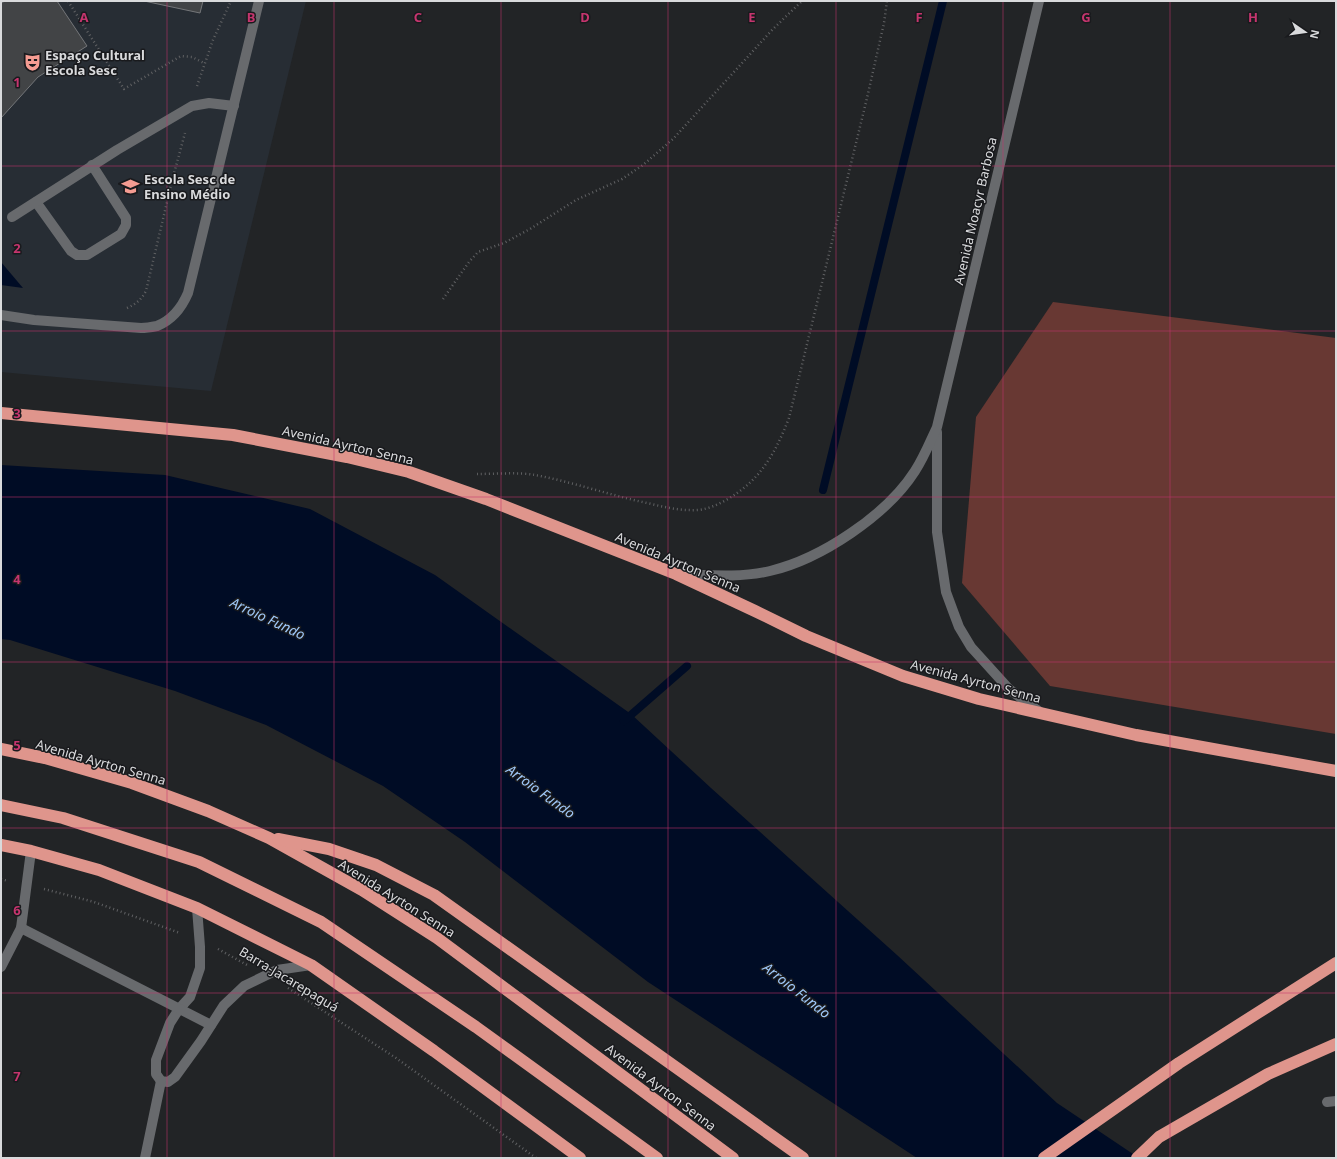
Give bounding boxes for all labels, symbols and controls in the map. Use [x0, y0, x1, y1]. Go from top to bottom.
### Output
text: A [80, 8, 89, 26]
text: B [247, 8, 255, 26]
text: C [414, 8, 422, 26]
text: D [580, 8, 590, 26]
text: E [748, 8, 756, 26]
text: F [915, 8, 923, 26]
text: G [1081, 8, 1091, 26]
text: H [1248, 8, 1258, 26]
north arrow [1285, 12, 1325, 52]
text: N [1307, 28, 1324, 40]
place label: Espaço Cultural Escola Sesc [45, 46, 145, 79]
theatre icon: Espaço Cultural Escola Sesc [22, 52, 42, 72]
text: 1 [13, 73, 21, 91]
street label: Avenida Moacyr Barbosa [949, 135, 1001, 287]
place label: Escola Sesc de Ensino Médio [144, 170, 235, 203]
school or university icon: Escola Sesc de Ensino Médio [121, 176, 141, 196]
text: 2 [13, 239, 21, 257]
text: 3 [13, 404, 21, 422]
street label: Avenida Ayrton Senna [280, 421, 416, 469]
street label: Avenida Ayrton Senna [613, 527, 743, 597]
text: 4 [13, 570, 21, 588]
water label: Arroio Fundo [227, 592, 309, 644]
street label: Avenida Ayrton Senna [909, 655, 1043, 707]
street label: Avenida Ayrton Senna [34, 735, 168, 789]
text: 5 [13, 736, 21, 754]
water label: Arroio Fundo [502, 759, 579, 822]
street label: Avenida Ayrton Senna [335, 855, 459, 941]
text: 6 [13, 901, 21, 919]
street label: Barra-Jacarepaguá [236, 942, 342, 1016]
water label: Arroio Fundo [759, 957, 835, 1022]
street label: Avenida Ayrton Senna [602, 1039, 720, 1135]
text: 7 [13, 1067, 21, 1085]

